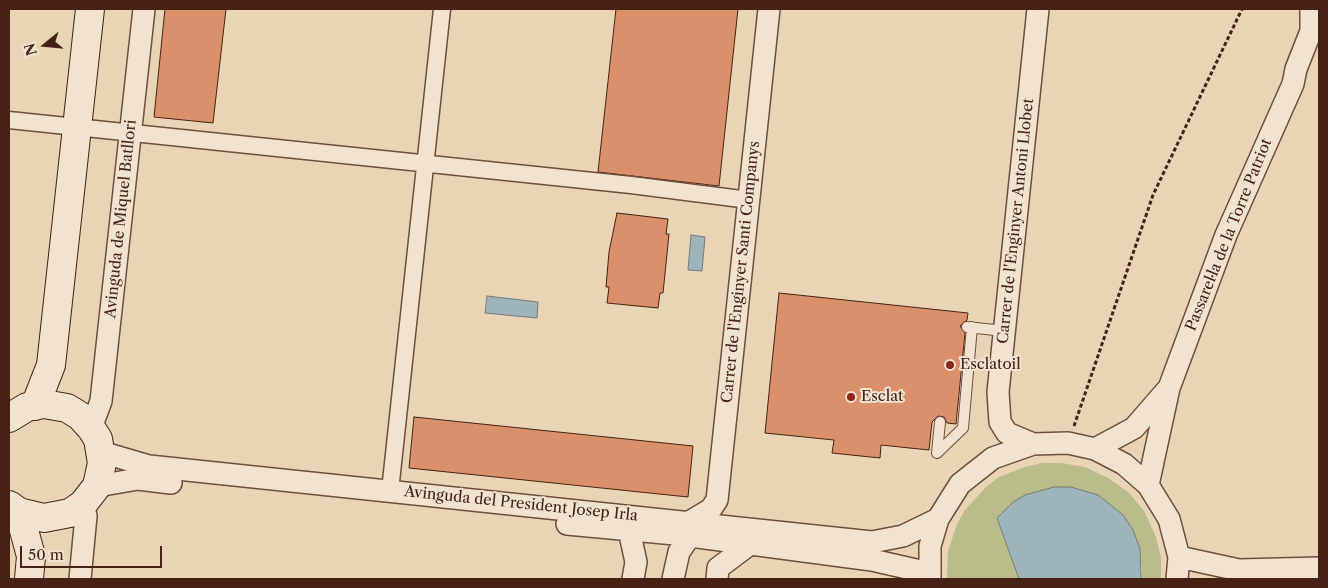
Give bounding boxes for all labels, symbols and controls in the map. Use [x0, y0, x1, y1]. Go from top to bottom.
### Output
north arrow [20, 20, 70, 70]
text: N [20, 41, 41, 58]
street label: Carrer de l'Enginyer Antoni Llobet [994, 97, 1038, 345]
street label: Avinguda de Miquel Batllori [102, 119, 140, 319]
street label: Passarel·la de la Torre Patriot [1182, 136, 1276, 334]
street label: Carrer de l'Enginyer Santi Companys [718, 140, 764, 404]
place label: Esclatoil [960, 356, 1021, 374]
marker: Esclatoil [944, 359, 956, 371]
place label: Esclat [861, 388, 903, 406]
marker: Esclat [845, 391, 857, 403]
street label: Avinguda del President Josep Irla [403, 483, 639, 525]
scale bar [22, 536, 165, 568]
text: 50 m [28, 545, 64, 564]

